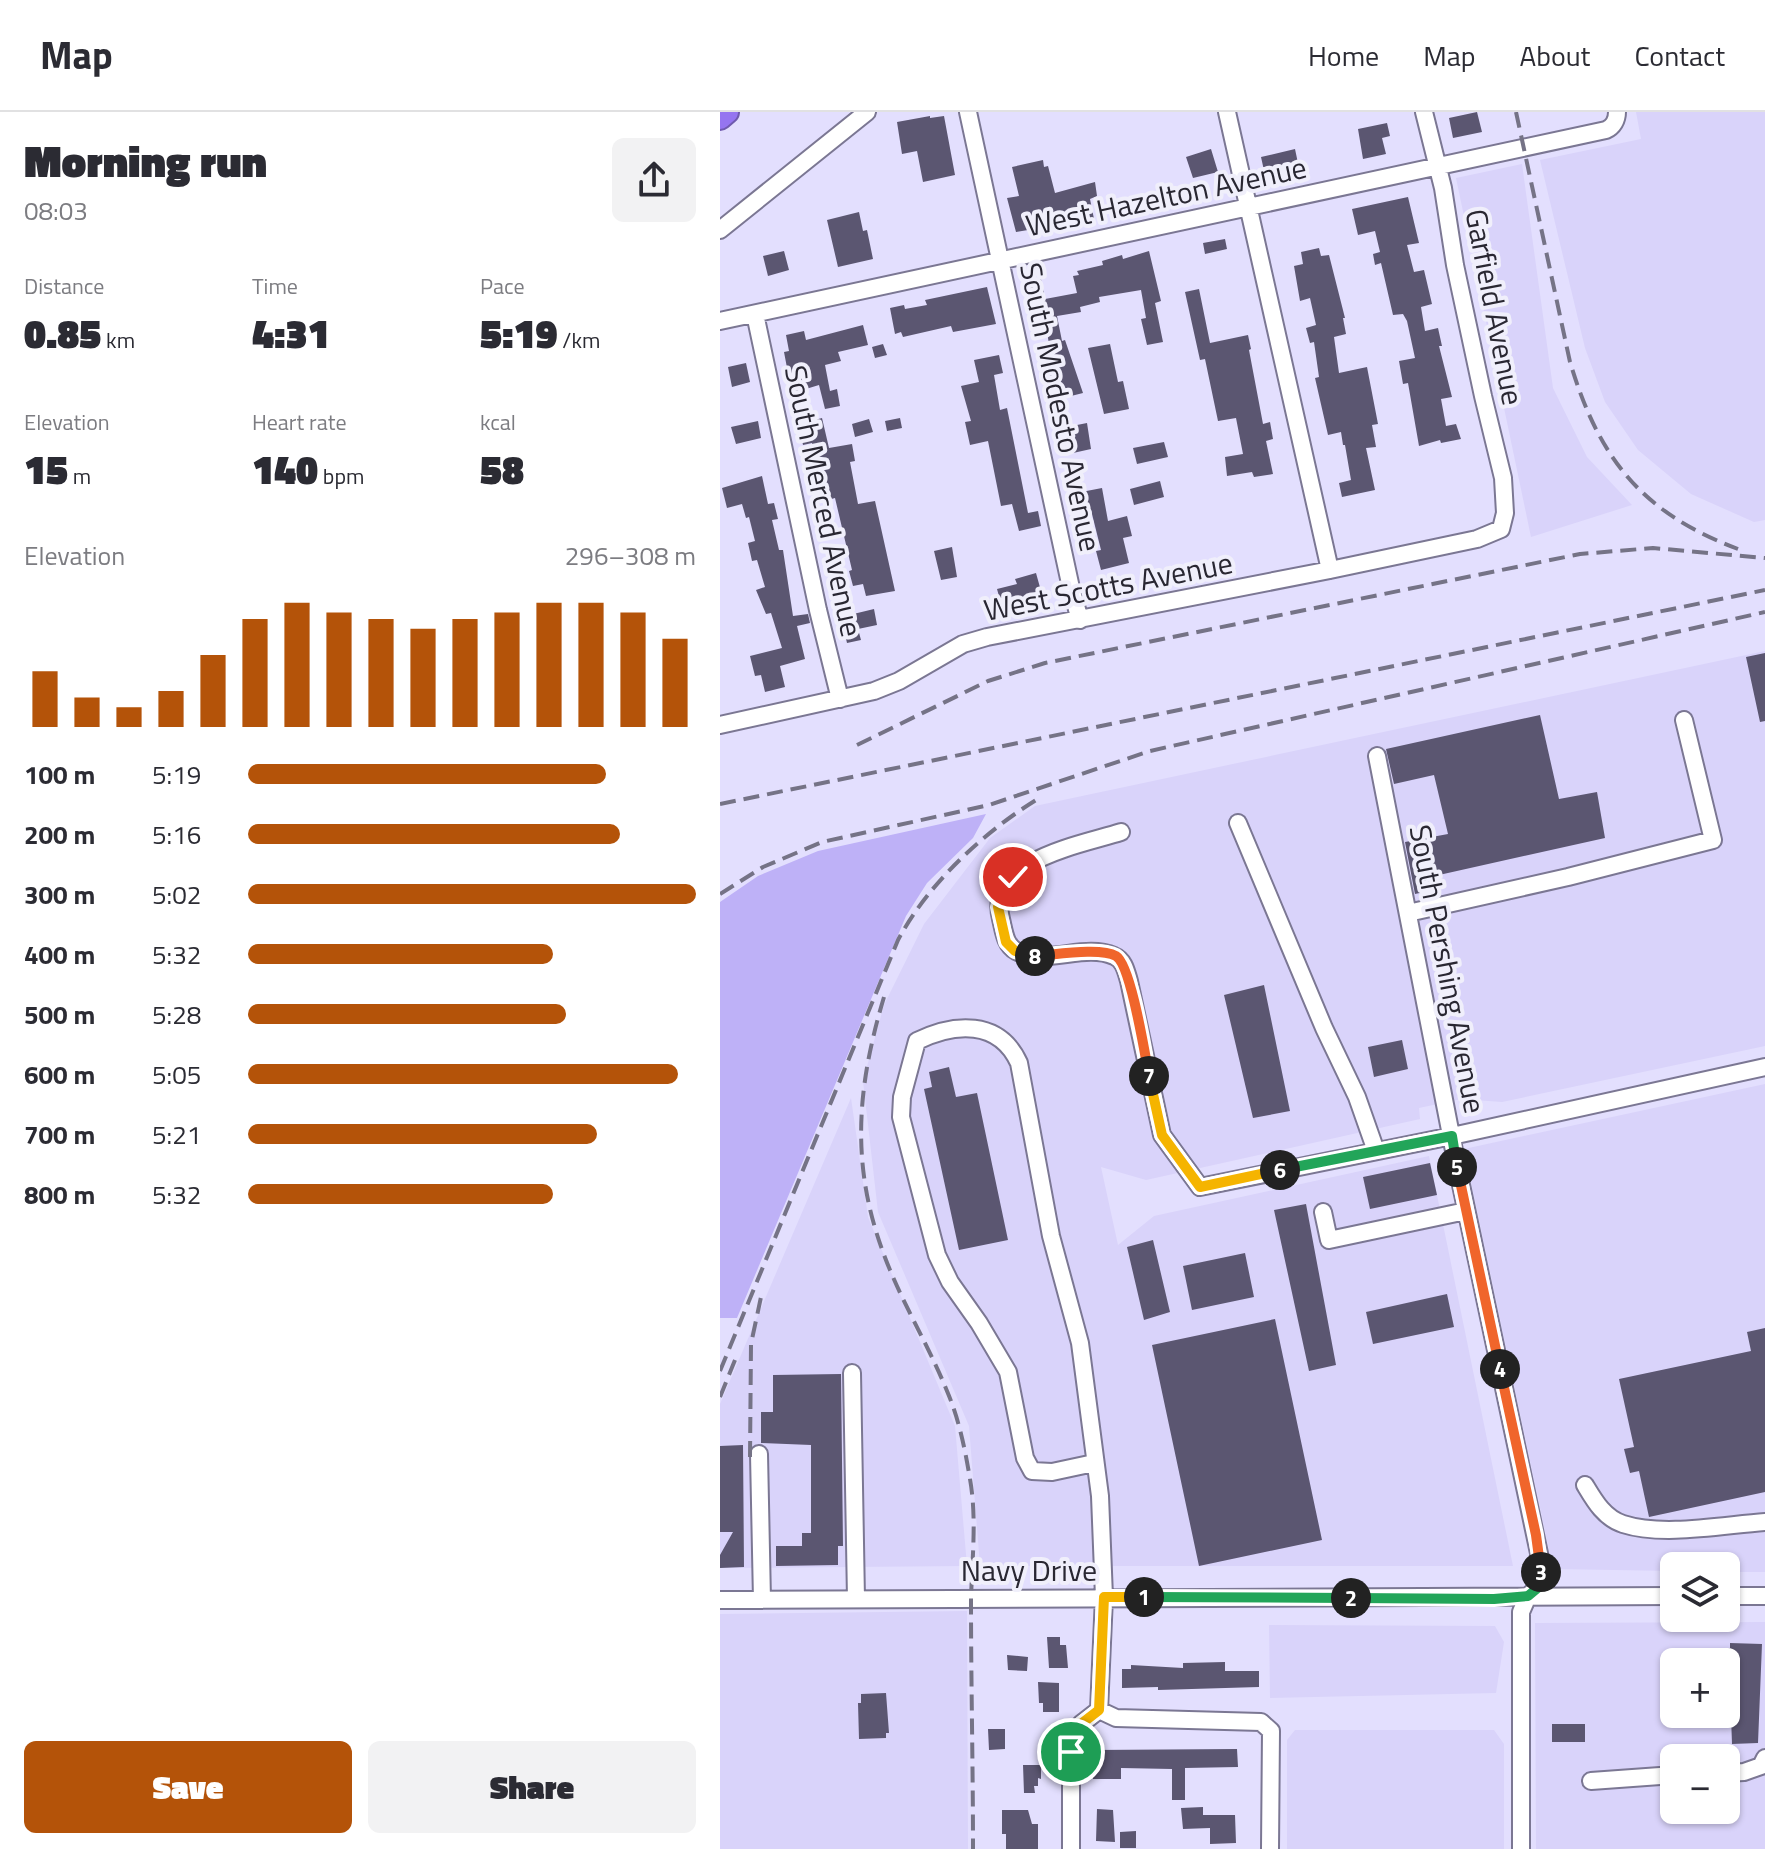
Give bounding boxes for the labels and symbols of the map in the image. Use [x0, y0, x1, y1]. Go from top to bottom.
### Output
street label: West Hazelton Avenue [1021, 144, 1311, 248]
street label: Garfield Avenue [1453, 205, 1537, 409]
street label: South Modesto Avenue [1008, 258, 1114, 556]
street label: South Merced Avenue [773, 361, 875, 641]
street label: West Scotts Avenue [980, 539, 1236, 633]
street label: South Pershing Avenue [1397, 821, 1499, 1117]
pin [979, 843, 1047, 911]
pin: 8 [1015, 936, 1055, 976]
pin: 7 [1129, 1056, 1169, 1096]
pin: 5 [1437, 1147, 1477, 1187]
pin: 6 [1260, 1150, 1300, 1190]
pin: 4 [1480, 1349, 1520, 1389]
street label: Navy Drive [961, 1547, 1097, 1593]
pin: 3 [1521, 1552, 1561, 1592]
pin: 1 [1124, 1577, 1164, 1617]
pin: 2 [1331, 1578, 1371, 1618]
pin [1037, 1718, 1105, 1786]

